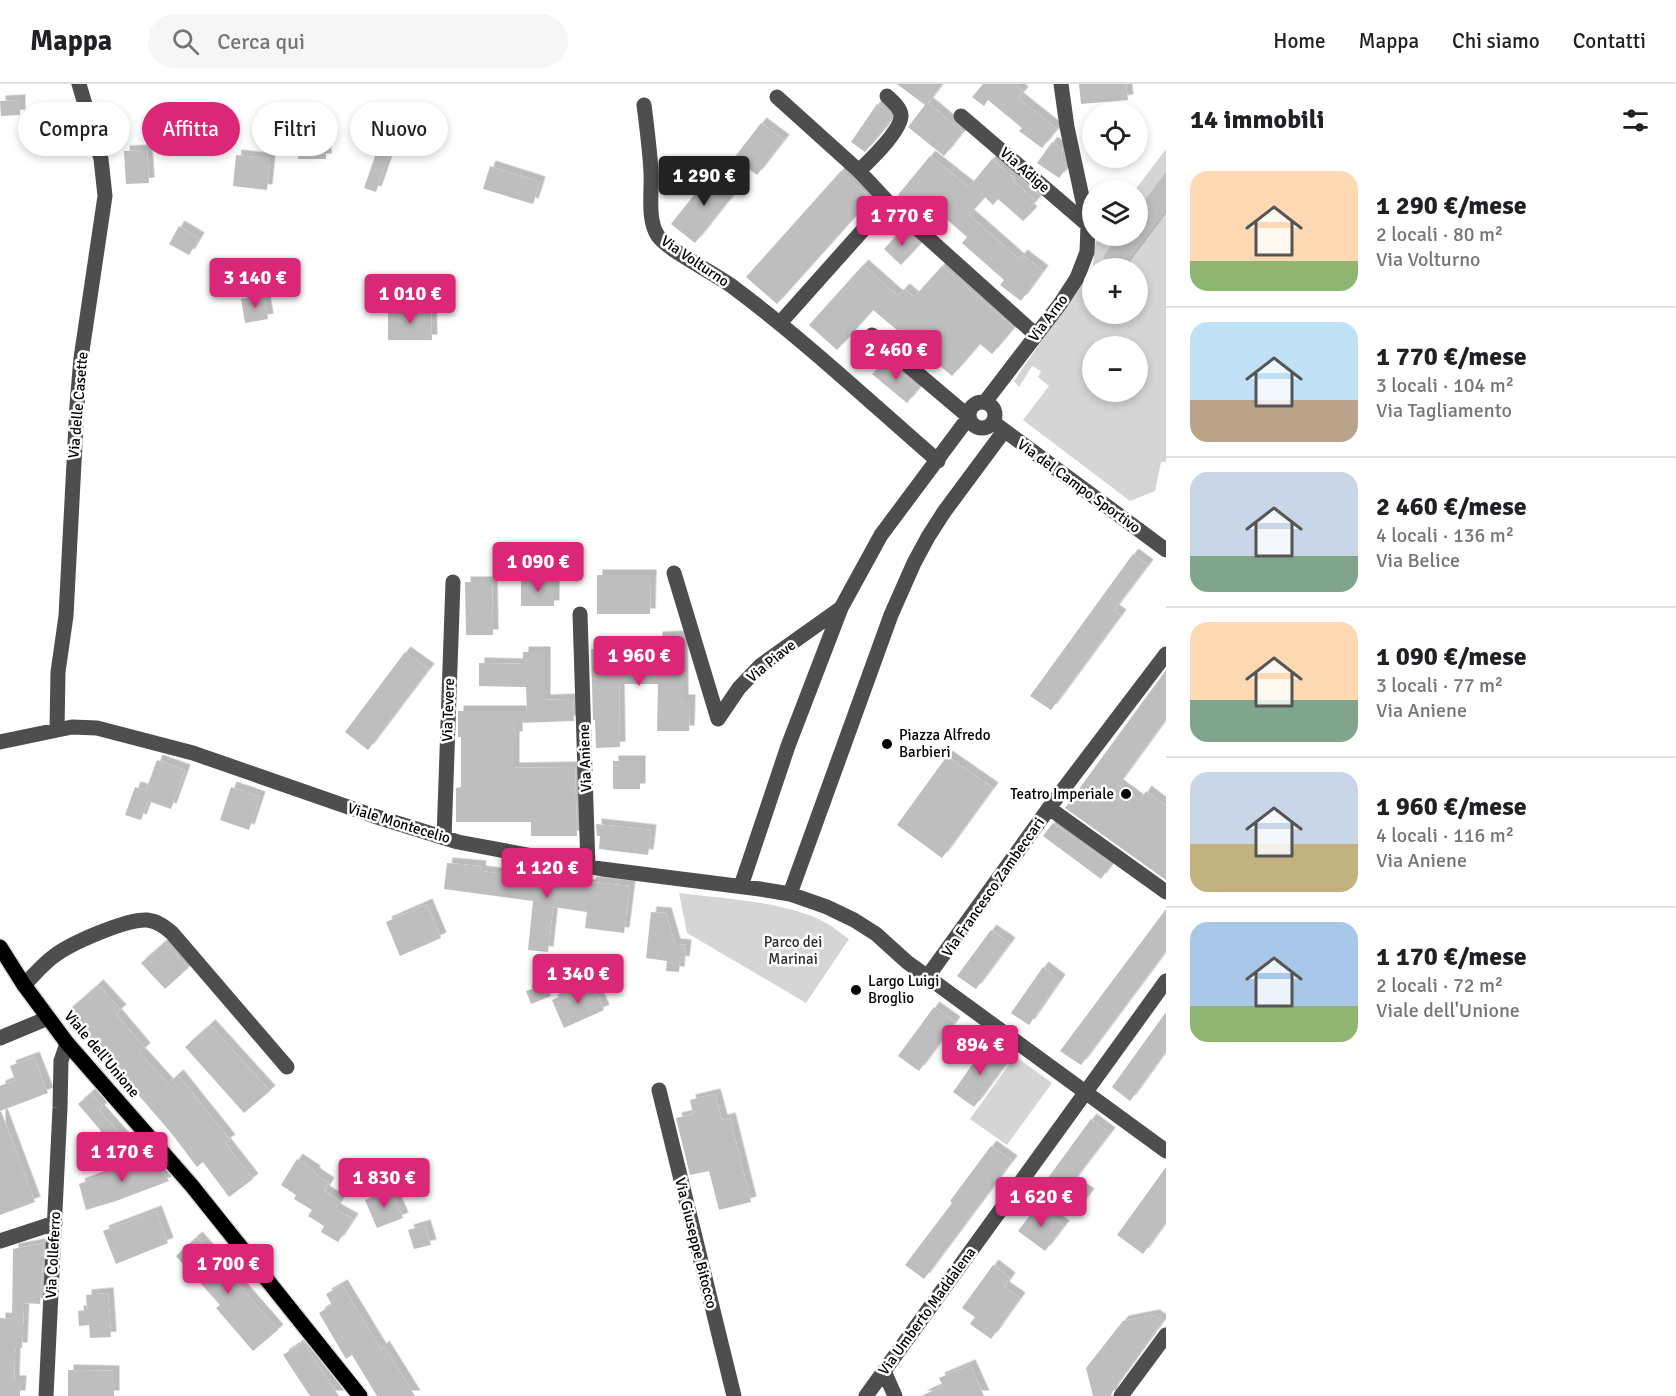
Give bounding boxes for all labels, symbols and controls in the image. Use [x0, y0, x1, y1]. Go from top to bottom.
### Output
search box [148, 14, 568, 68]
text: Mappa [30, 24, 112, 58]
icon: search [169, 25, 202, 58]
text: Cerca qui [217, 28, 305, 55]
text: Home [1273, 28, 1326, 54]
text: Mappa [1359, 28, 1419, 54]
text: Chi siamo [1452, 28, 1540, 54]
text: Contatti [1573, 28, 1646, 54]
chip: Compra [18, 102, 130, 156]
chip: Affitta [142, 102, 240, 156]
chip: Filtri [252, 102, 338, 156]
chip: Nuovo [350, 102, 448, 156]
map controls [1082, 102, 1148, 402]
button: locate [1082, 102, 1148, 168]
text: 14 immobili [1190, 104, 1324, 136]
icon: filters [1619, 104, 1652, 137]
street label: Via Adige [996, 144, 1054, 196]
pin: 1 290 € [649, 156, 759, 207]
text: 1 290 € [673, 163, 735, 188]
button: layers [1082, 180, 1148, 246]
text: 1 290 €/mese [1376, 190, 1527, 222]
icon: home [1238, 195, 1310, 267]
pin: 1 770 € [847, 196, 957, 247]
text: 1 770 € [871, 203, 933, 228]
text: 2 locali · 80 m² [1376, 222, 1503, 247]
street label: Via Volturno [657, 232, 733, 290]
text: Via Volturno [1376, 247, 1480, 272]
pin: 3 140 € [200, 258, 310, 309]
button: + [1082, 258, 1148, 324]
text: 3 140 € [224, 265, 286, 290]
pin: 1 010 € [355, 274, 465, 325]
text: 1 010 € [379, 281, 441, 306]
street label: Via Arno [1024, 291, 1072, 345]
pin: 2 460 € [841, 330, 951, 381]
button: − [1082, 336, 1148, 402]
text: 2 460 € [865, 337, 927, 362]
text: 1 770 €/mese [1376, 341, 1527, 373]
icon: home [1238, 346, 1310, 418]
street label: Via delle Casette [64, 351, 92, 459]
text: 3 locali · 104 m² [1376, 373, 1514, 398]
text: Via Tagliamento [1376, 398, 1512, 423]
street label: Via del Campo Sportivo [1014, 435, 1144, 537]
text: 2 460 €/mese [1376, 491, 1527, 523]
icon: home [1238, 496, 1310, 568]
text: 4 locali · 136 m² [1376, 523, 1514, 548]
pin: 1 090 € [483, 542, 593, 593]
text: Via Belice [1376, 548, 1460, 573]
text: 1 090 € [507, 549, 569, 574]
pin: 1 960 € [584, 636, 694, 687]
street label: Via Piave [743, 636, 799, 686]
text: 1 090 €/mese [1376, 641, 1527, 673]
text: 1 960 € [608, 643, 670, 668]
icon: home [1238, 646, 1310, 718]
text: 3 locali · 77 m² [1376, 673, 1503, 698]
street label: Via Tevere [438, 678, 458, 742]
text: Via Aniene [1376, 698, 1467, 723]
street label: Via Aniene [575, 724, 595, 792]
place label: Piazza Alfredo Barbieri [899, 726, 991, 761]
marker: Piazza Alfredo Barbieri [880, 737, 894, 751]
place label: Teatro Imperiale [1010, 785, 1114, 803]
marker: Teatro Imperiale [1119, 787, 1133, 801]
text: 1 960 €/mese [1376, 791, 1527, 823]
icon: home [1238, 796, 1310, 868]
street label: Viale Montecelio [345, 799, 453, 847]
street label: Via Francesco Zambeccari [938, 814, 1048, 960]
text: 4 locali · 116 m² [1376, 823, 1514, 848]
pin: 1 120 € [492, 848, 602, 899]
text: Via Aniene [1376, 848, 1467, 873]
text: 1 120 € [516, 855, 578, 880]
park label: Parco dei Marinai [764, 933, 822, 968]
text: 1 170 €/mese [1376, 941, 1527, 973]
icon: home [1238, 946, 1310, 1018]
pin: 1 340 € [523, 954, 633, 1005]
text: 1 340 € [547, 961, 609, 986]
place label: Largo Luigi Broglio [868, 972, 939, 1007]
text: 2 locali · 72 m² [1376, 973, 1503, 998]
marker: Largo Luigi Broglio [849, 983, 863, 997]
text: Viale dell'Unione [1376, 998, 1520, 1023]
street label: Viale dell'Unione [60, 1007, 144, 1101]
pin: 894 € [938, 1025, 1022, 1076]
text: 894 € [956, 1032, 1004, 1057]
pin: 1 170 € [67, 1132, 177, 1183]
text: 1 170 € [91, 1139, 153, 1164]
pin: 1 830 € [329, 1158, 439, 1209]
text: 1 830 € [353, 1165, 415, 1190]
street label: Via Giuseppe Bitocco [671, 1176, 721, 1310]
pin: 1 620 € [986, 1177, 1096, 1228]
text: 1 620 € [1010, 1184, 1072, 1209]
street label: Via Colleferro [42, 1211, 64, 1299]
pin: 1 700 € [173, 1244, 283, 1295]
street label: Via Umberto Maddalena [875, 1244, 979, 1378]
text: 1 700 € [197, 1251, 259, 1276]

